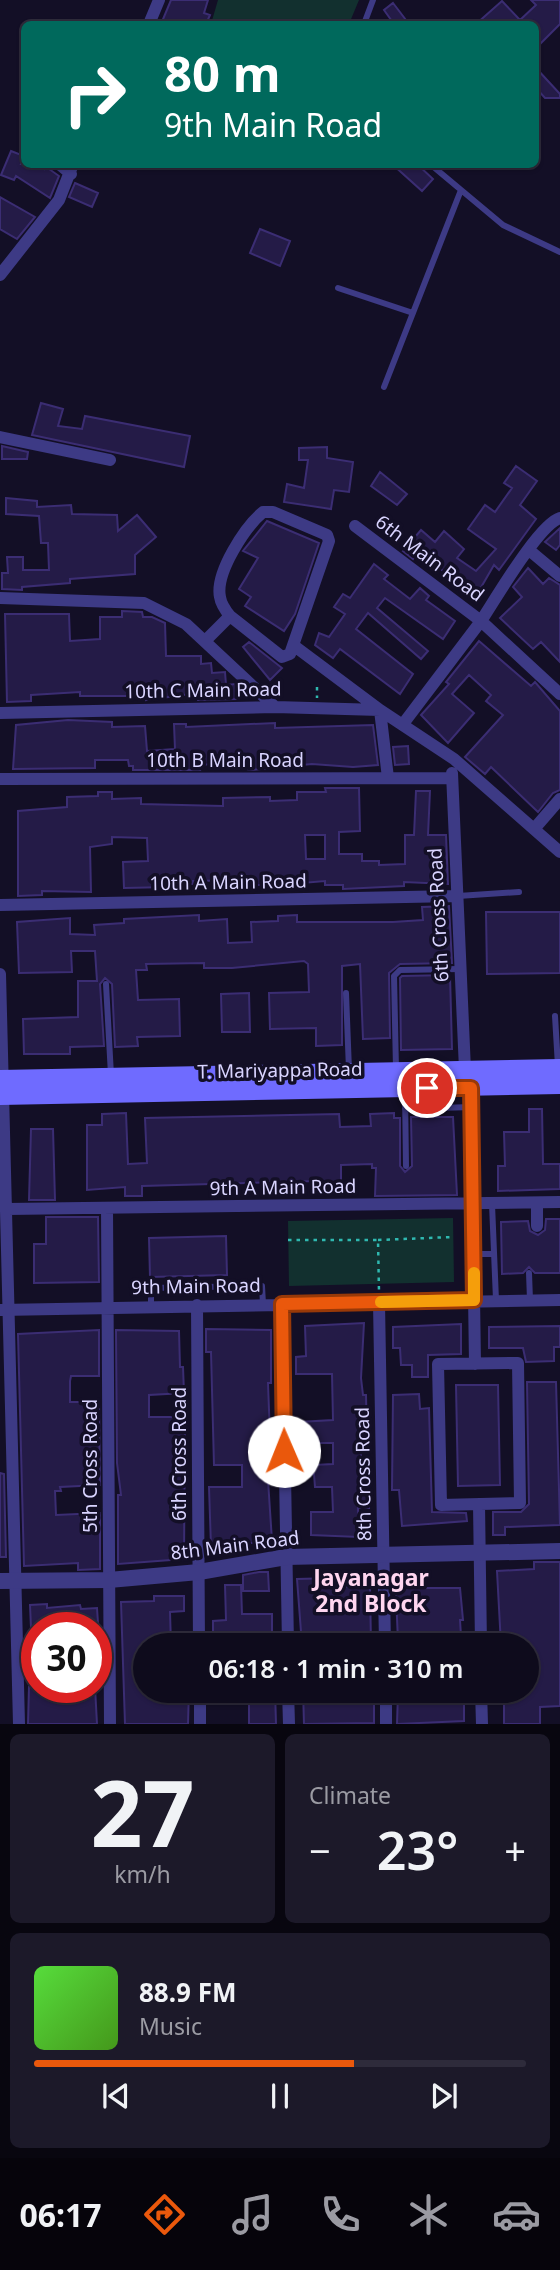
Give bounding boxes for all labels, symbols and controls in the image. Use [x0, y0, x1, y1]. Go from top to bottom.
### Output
text: 80 m [164, 40, 281, 106]
icon: right [49, 49, 140, 140]
text: 9th Main Road [164, 103, 382, 146]
street label: 6th Main Road [370, 509, 490, 607]
street label: 10th C Main Road [124, 676, 282, 704]
street label: 10th B Main Road [146, 747, 304, 773]
street label: 6th Cross Road [422, 847, 454, 983]
street label: 10th A Main Road [149, 868, 307, 896]
street label: T. Mariyappa Road [197, 1056, 363, 1084]
pin [397, 1058, 457, 1118]
icon: arrive [408, 1069, 446, 1107]
street label: 9th A Main Road [209, 1173, 357, 1201]
street label: 9th Main Road [131, 1272, 261, 1300]
street label: 6th Cross Road [166, 1387, 192, 1521]
street label: 5th Cross Road [77, 1399, 103, 1533]
street label: 8th Cross Road [349, 1407, 377, 1541]
position arrow [247, 1414, 321, 1488]
street label: 8th Main Road [169, 1524, 301, 1566]
district label: Jayanagar 2nd Block [311, 1561, 429, 1619]
speed limit sign: 30 [21, 1612, 112, 1703]
text: 06:18 · 1 min · 310 m [209, 1650, 463, 1686]
text: 27 [90, 1750, 195, 1874]
text: Climate [309, 1779, 391, 1811]
text: 23° [377, 1814, 458, 1885]
text: − [309, 1824, 331, 1876]
text: + [504, 1824, 526, 1876]
text: km/h [114, 1858, 171, 1890]
text: 88.9 FM [139, 1974, 236, 2010]
text: Music [139, 2010, 202, 2042]
icon: previous [97, 2077, 135, 2115]
icon: pause [261, 2077, 299, 2115]
icon: next [425, 2077, 463, 2115]
icon: directions [140, 2190, 189, 2239]
icon: music [228, 2190, 277, 2239]
icon: phone [316, 2190, 365, 2239]
icon: climate [404, 2190, 453, 2239]
icon: car [492, 2190, 541, 2239]
text: 06:17 [19, 2193, 102, 2236]

